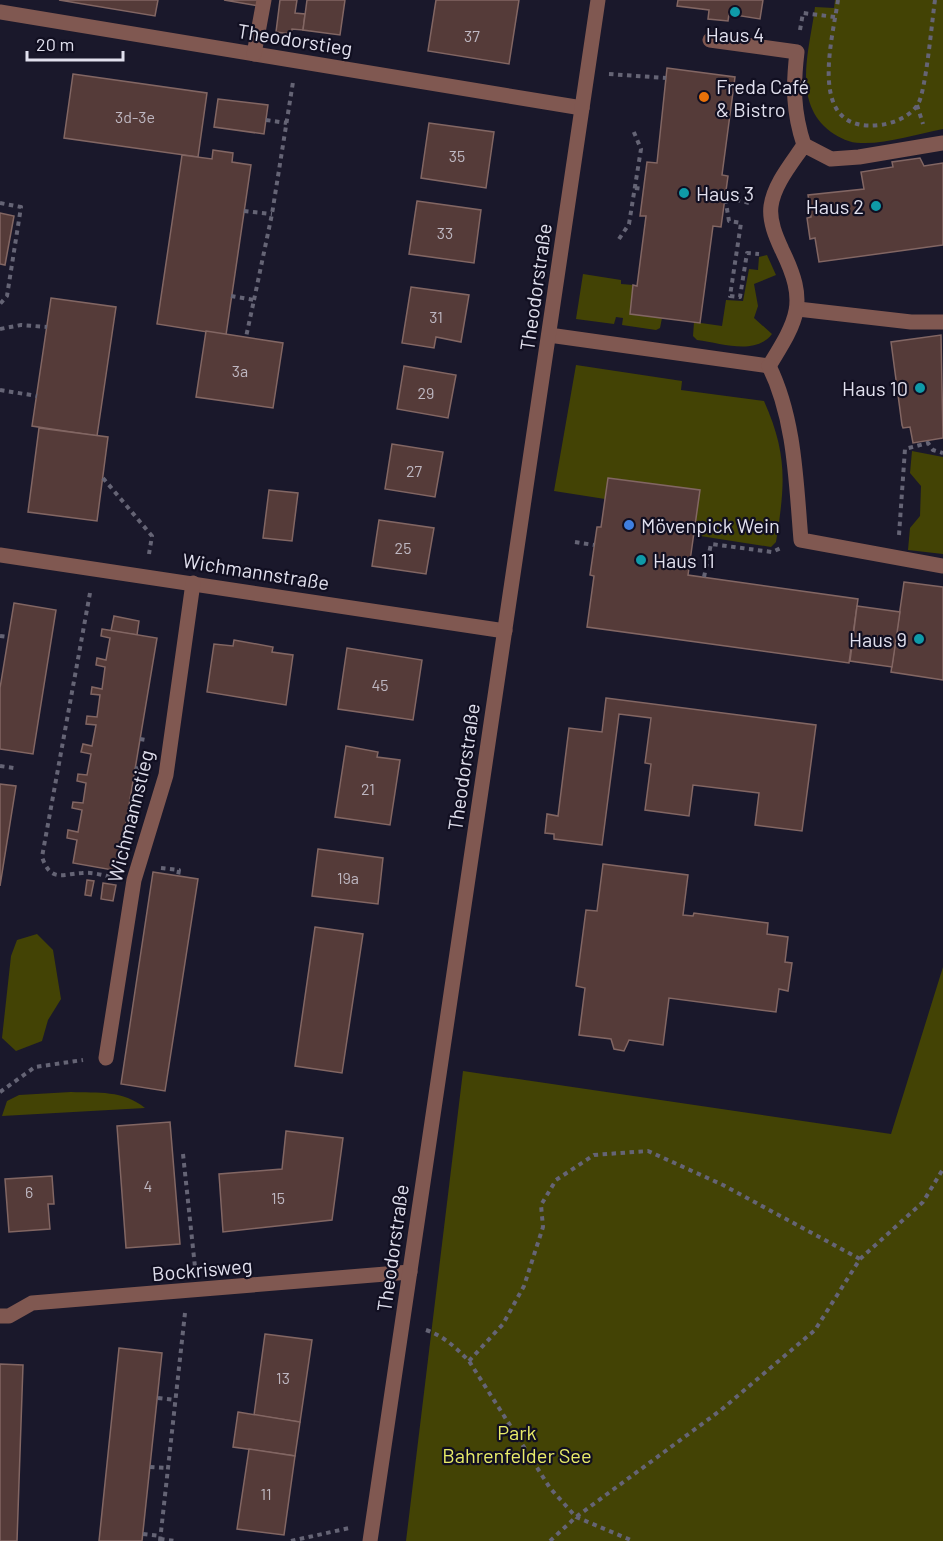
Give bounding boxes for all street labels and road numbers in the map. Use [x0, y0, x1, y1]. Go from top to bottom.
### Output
street label: Theodorstieg [236, 18, 354, 60]
street label: Theodorstraße [514, 222, 556, 352]
street label: Wichmannstraße [181, 548, 331, 594]
street label: Theodorstraße [442, 702, 484, 832]
street label: Wichmannstieg [102, 747, 158, 885]
street label: Theodorstraße [371, 1183, 413, 1313]
street label: Bockrisweg [151, 1253, 253, 1285]

